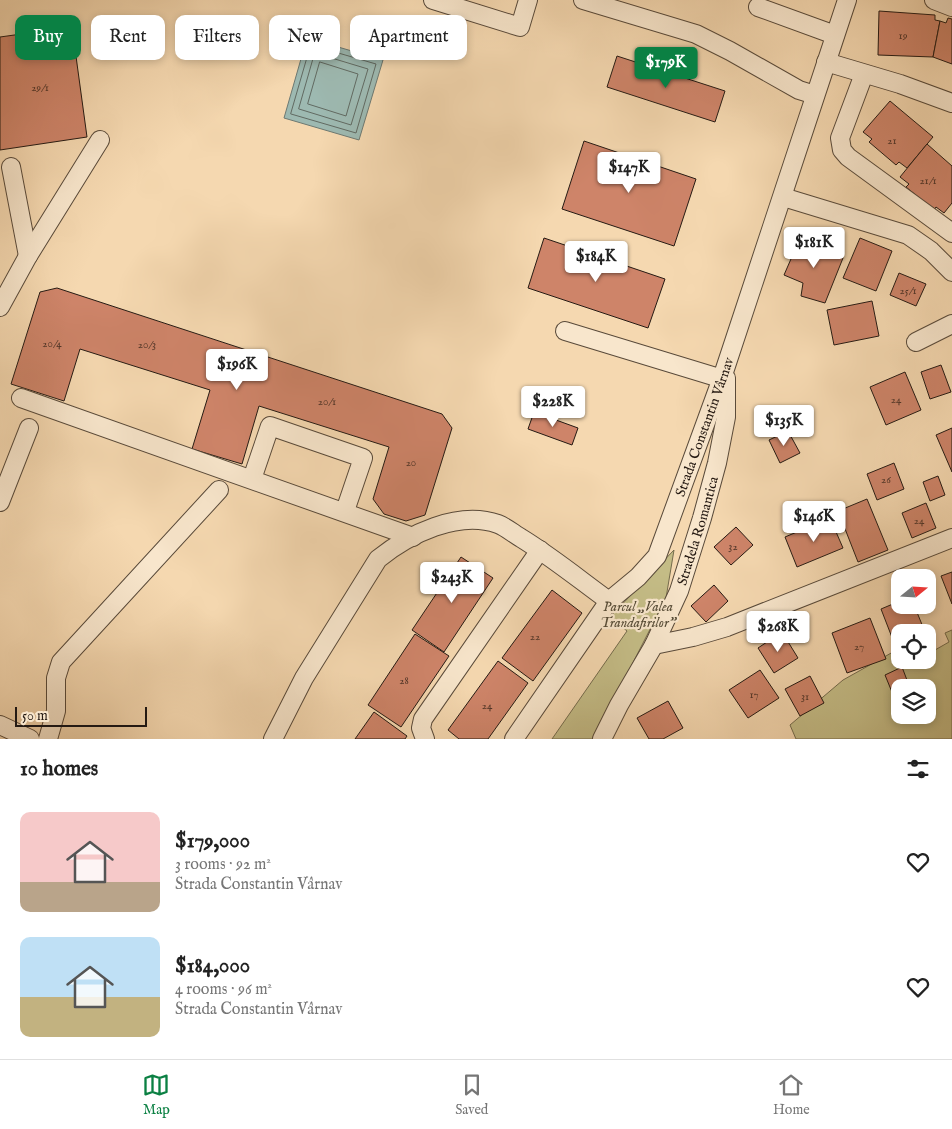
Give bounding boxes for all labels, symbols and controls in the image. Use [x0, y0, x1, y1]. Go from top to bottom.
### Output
chip: Buy [15, 15, 81, 60]
chip: Rent [91, 15, 165, 60]
chip: Filters [175, 15, 259, 60]
chip: New [269, 15, 340, 60]
chip: Apartment [350, 15, 467, 60]
house number: 19 [899, 29, 908, 43]
pin: $179K [631, 46, 701, 89]
text: $179K [646, 53, 686, 73]
house number: 29/1 [31, 81, 49, 95]
house number: 21 [887, 134, 897, 148]
pin: $147K [594, 152, 664, 194]
text: $147K [608, 158, 650, 178]
house number: 21/1 [919, 174, 937, 188]
pin: $181K [779, 226, 849, 269]
text: $181K [795, 233, 833, 253]
pin: $184K [561, 240, 631, 283]
text: $184K [576, 247, 616, 267]
house number: 25/1 [900, 284, 916, 298]
house number: 20/4 [42, 337, 62, 351]
house number: 20/3 [138, 338, 156, 352]
pin: $196K [202, 348, 272, 391]
street label: Strada Constantin Vârnav [671, 354, 738, 499]
text: $196K [217, 355, 257, 375]
pin: $228K [518, 386, 588, 428]
text: $228K [532, 392, 574, 412]
house number: 24 [891, 393, 902, 407]
house number: 20/1 [318, 395, 336, 409]
pin: $135K [749, 404, 819, 447]
text: $135K [765, 411, 803, 431]
house number: 20 [406, 456, 416, 470]
street label: Stradela Romantica [673, 473, 723, 588]
house number: 26 [881, 473, 891, 487]
pin: $146K [779, 500, 849, 543]
text: $146K [794, 507, 834, 527]
house number: 24 [914, 514, 925, 528]
house number: 32 [728, 540, 738, 554]
pin: $243K [417, 562, 487, 604]
text: $243K [431, 568, 473, 588]
north arrow [891, 569, 936, 614]
map controls [891, 569, 936, 724]
park label: Parcul „Valea Trandafirilor” [600, 598, 678, 632]
pin: $268K [743, 610, 813, 653]
text: $268K [758, 617, 798, 637]
button: locate [891, 624, 936, 669]
house number: 22 [530, 630, 540, 644]
house number: 27 [854, 640, 864, 654]
house number: 28 [399, 674, 409, 688]
button: layers [891, 679, 936, 724]
house number: 17 [749, 688, 759, 702]
house number: 31 [801, 690, 809, 704]
house number: 24 [482, 699, 493, 713]
scale bar [15, 704, 148, 727]
text: 50 m [22, 707, 48, 725]
icon: filters [904, 755, 932, 783]
text: 10 homes [20, 756, 98, 783]
text: $179,000 [175, 828, 250, 855]
icon: home [60, 832, 120, 892]
icon: heart [904, 848, 932, 876]
text: 3 rooms · 92 m² [175, 855, 271, 875]
text: Strada Constantin Vârnav [175, 875, 342, 895]
text: $184,000 [175, 953, 250, 980]
icon: home [60, 957, 120, 1017]
icon: heart [904, 973, 932, 1001]
text: 4 rooms · 96 m² [175, 980, 272, 1000]
text: Strada Constantin Vârnav [175, 1000, 342, 1020]
tab: Map [142, 1071, 170, 1119]
tab: Saved [455, 1071, 488, 1119]
tab: Home [773, 1071, 810, 1119]

